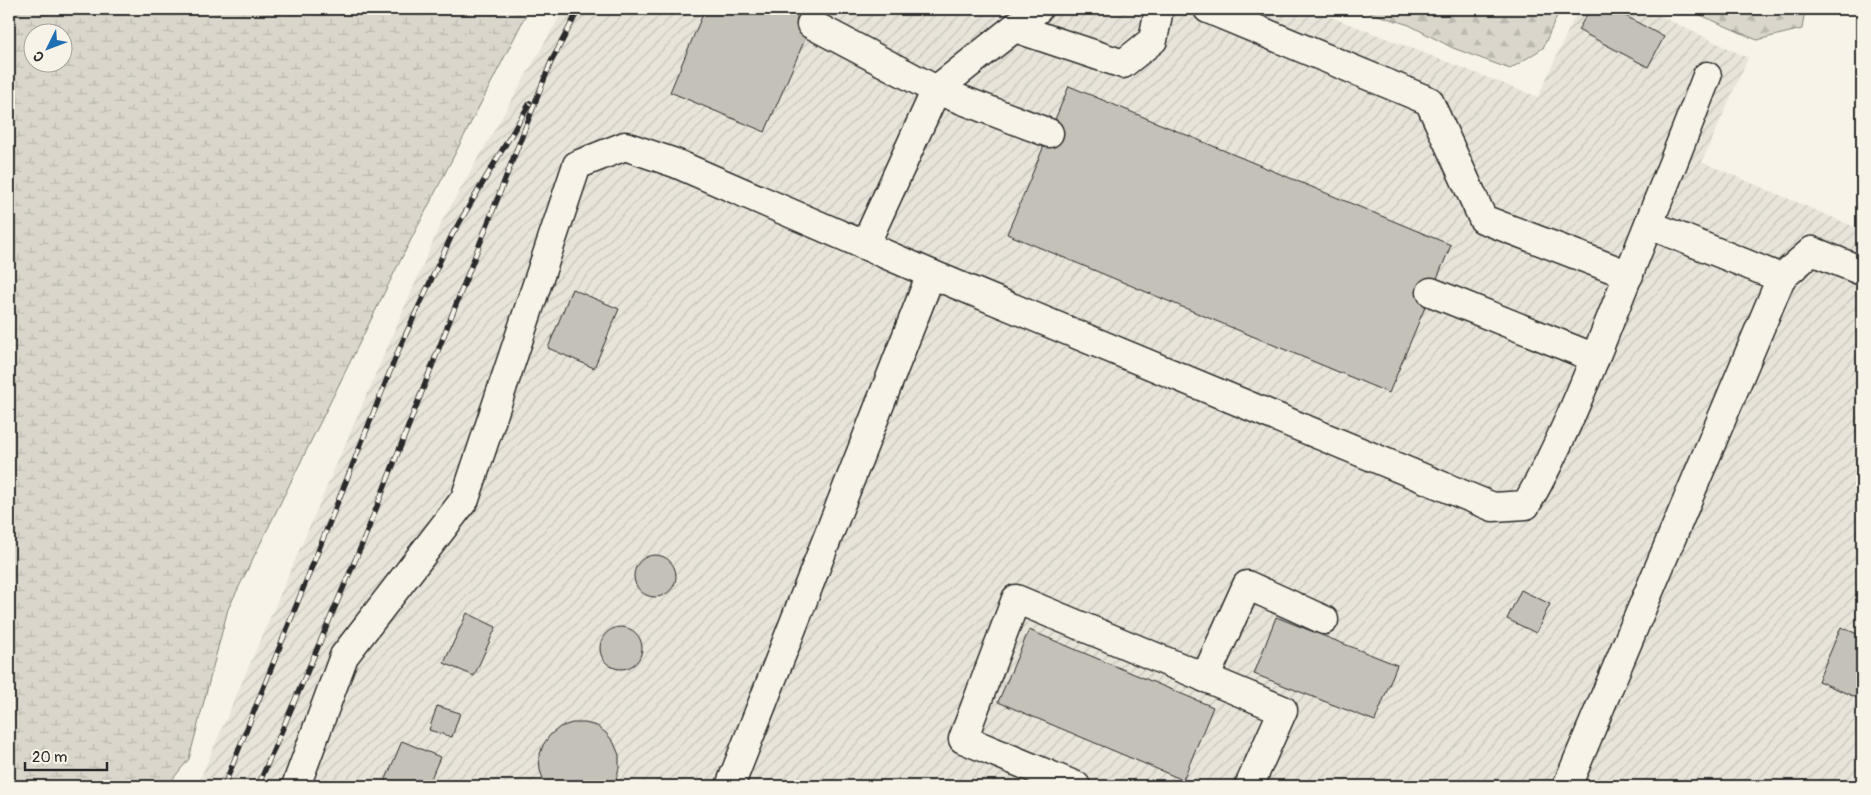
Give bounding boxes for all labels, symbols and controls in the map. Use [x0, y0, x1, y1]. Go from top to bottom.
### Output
north arrow [22, 22, 72, 72]
text: С [29, 47, 48, 65]
scale bar [25, 740, 108, 772]
text: 20 m [32, 748, 67, 767]

